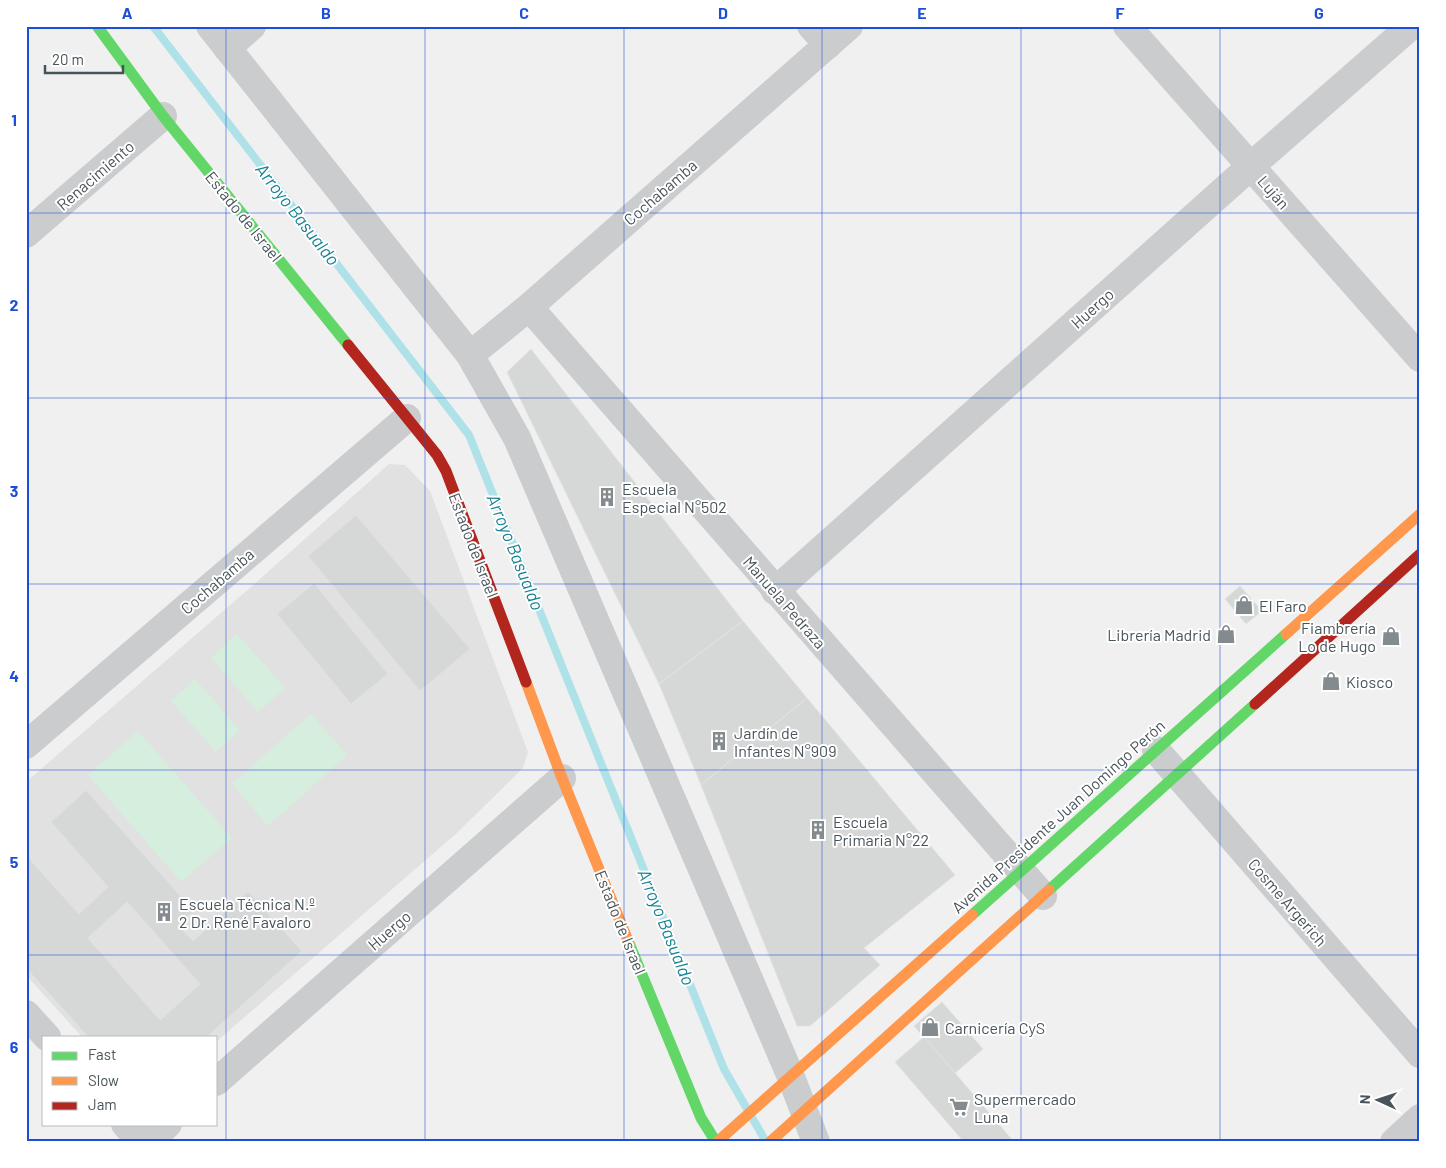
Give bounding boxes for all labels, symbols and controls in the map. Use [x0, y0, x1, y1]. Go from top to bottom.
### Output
text: A [122, 3, 133, 22]
text: B [321, 3, 331, 22]
text: C [519, 3, 529, 22]
text: D [718, 3, 728, 22]
text: E [917, 3, 927, 22]
text: F [1116, 3, 1125, 22]
text: G [1314, 3, 1324, 22]
scale bar [45, 42, 122, 74]
text: 20 m [52, 50, 84, 68]
text: 1 [11, 110, 17, 129]
street label: Renacimiento [52, 136, 138, 214]
street label: Cochabamba [620, 155, 700, 229]
water label: Arroyo Basualdo [251, 159, 345, 269]
street label: Estado de Israel [202, 167, 286, 265]
street label: Luján [1254, 171, 1294, 213]
street label: Huergo [1067, 284, 1117, 332]
text: 2 [10, 295, 19, 314]
place label: Escuela Especial N°502 [622, 479, 727, 516]
text: 3 [10, 481, 18, 500]
building icon: Escuela Especial N°502 [596, 486, 618, 508]
street label: Estado de Israel [445, 490, 503, 600]
water label: Arroyo Basualdo [483, 491, 549, 613]
street label: Cochabamba [177, 544, 257, 618]
street label: Manuela Pedraza [740, 552, 830, 652]
shop icon: El Faro [1233, 594, 1255, 616]
place label: El Faro [1259, 596, 1307, 615]
place label: Fiambrería Lo de Hugo [1298, 618, 1376, 655]
shop icon: Librería Madrid [1215, 623, 1237, 645]
place label: Librería Madrid [1107, 625, 1211, 644]
shop icon: Fiambrería Lo de Hugo [1380, 625, 1402, 647]
text: 4 [9, 666, 19, 685]
shop icon: Kiosco [1320, 670, 1342, 692]
place label: Kiosco [1346, 672, 1393, 691]
street label: Avenida Presidente Juan Domingo Perón [948, 715, 1168, 917]
place label: Jardín de Infantes N°909 [734, 723, 836, 760]
building icon: Jardín de Infantes N°909 [708, 730, 730, 752]
place label: Escuela Primaria N°22 [833, 812, 929, 849]
building icon: Escuela Primaria N°22 [807, 819, 829, 841]
text: 5 [10, 852, 19, 871]
street label: Cosme Argerich [1245, 854, 1331, 950]
water label: Arroyo Basualdo [634, 866, 700, 988]
street label: Estado de Israel [591, 867, 651, 977]
place label: Escuela Técnica N.º 2 Dr. René Favaloro [179, 894, 315, 931]
building icon: Escuela Técnica N.º 2 Dr. René Favaloro [153, 901, 175, 923]
street label: Huergo [364, 906, 414, 954]
shop icon: Carnicería CyS [919, 1016, 941, 1038]
place label: Carnicería CyS [945, 1018, 1045, 1037]
legend [42, 1036, 218, 1126]
text: 6 [10, 1037, 19, 1056]
text: Fast [88, 1045, 116, 1063]
text: Slow [88, 1071, 119, 1089]
north arrow [1354, 1076, 1404, 1126]
place label: Supermercado Luna [974, 1089, 1076, 1126]
text: N [1356, 1094, 1373, 1104]
text: Jam [88, 1095, 117, 1113]
supermarket icon: Supermercado Luna [948, 1096, 970, 1118]

